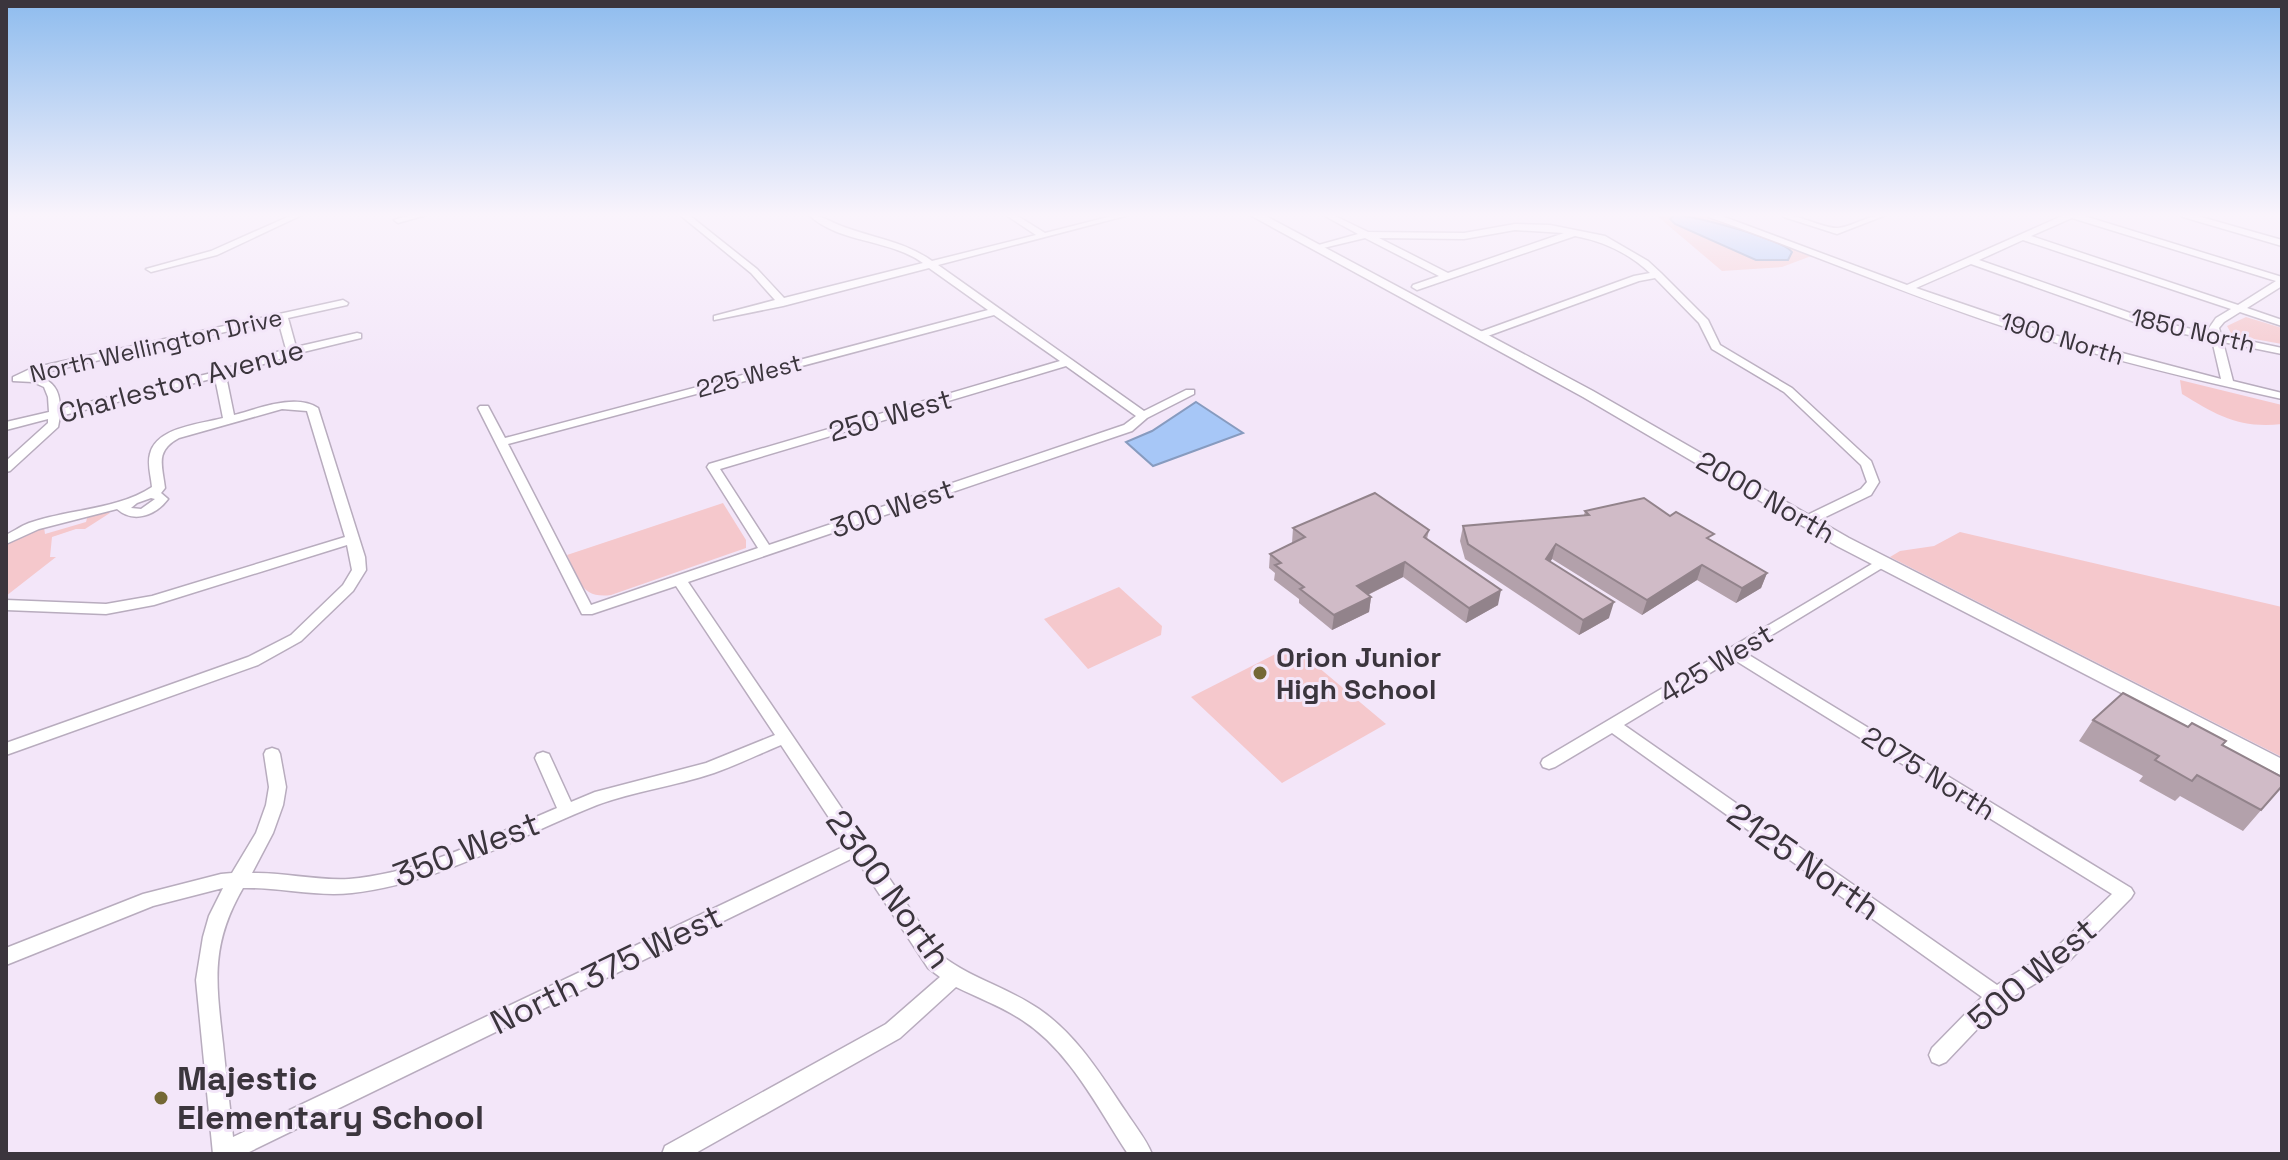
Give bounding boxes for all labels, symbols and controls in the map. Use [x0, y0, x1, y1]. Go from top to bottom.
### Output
street label: North Wellington Drive [27, 301, 285, 390]
street label: 1850 North [2128, 301, 2258, 360]
street label: 1900 North [1997, 305, 2128, 372]
street label: Charleston Avenue [55, 331, 307, 431]
street label: 225 West [693, 347, 805, 404]
street label: 250 West [824, 380, 956, 450]
street label: 2000 North [1690, 443, 1842, 551]
street label: 300 West [826, 470, 958, 546]
street label: 425 West [1653, 615, 1779, 711]
place label: Orion Junior High School [1276, 639, 1441, 707]
marker: Orion Junior High School [1251, 664, 1269, 682]
street label: 2075 North [1856, 718, 2002, 828]
street label: 2125 North [1719, 793, 1889, 930]
street label: 2300 North [816, 801, 961, 977]
street label: 350 West [387, 802, 546, 897]
street label: North 375 West [483, 895, 729, 1044]
street label: 500 West [1959, 908, 2106, 1041]
place label: Majestic Elementary School [177, 1057, 484, 1139]
marker: Majestic Elementary School [152, 1089, 170, 1107]

